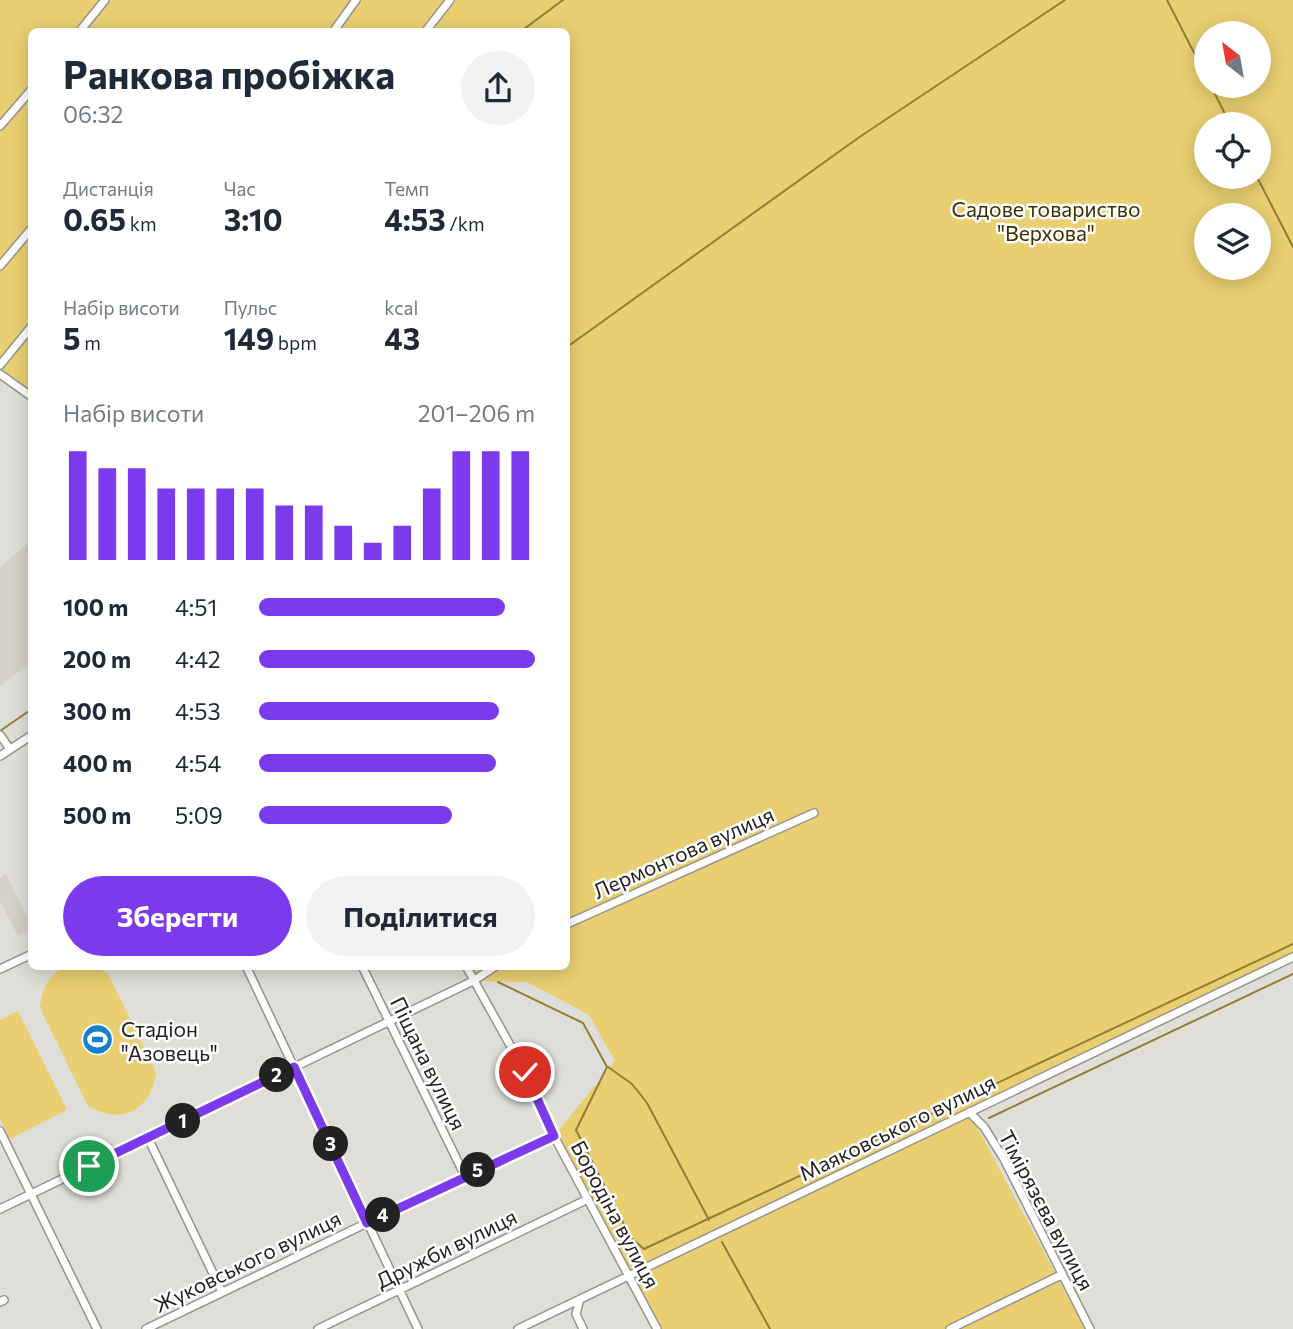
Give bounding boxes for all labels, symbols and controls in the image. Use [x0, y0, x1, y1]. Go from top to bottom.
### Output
north arrow [1194, 21, 1270, 98]
map controls [1194, 21, 1271, 280]
text: Ранкова пробіжка [63, 50, 395, 97]
button: share [461, 51, 535, 125]
text: 06:32 [63, 100, 123, 128]
button: locate [1194, 112, 1271, 189]
text: Дистанція [63, 177, 154, 200]
text: Час [224, 177, 256, 200]
text: Темп [384, 177, 429, 200]
park label: Садове товариство "Верхова" [952, 196, 1140, 245]
text: 0.65 [63, 200, 126, 237]
text: 3:10 [224, 200, 283, 237]
text: 4:53 [384, 200, 446, 237]
button: layers [1194, 203, 1271, 280]
text: km [126, 212, 157, 235]
text: /km [446, 212, 485, 235]
text: Набір висоти [63, 296, 180, 319]
text: Пульс [224, 296, 277, 319]
text: kcal [384, 296, 418, 319]
text: 5 [63, 319, 81, 356]
text: 149 [224, 319, 274, 356]
text: 43 [384, 319, 420, 356]
text: m [81, 331, 101, 354]
text: bpm [274, 331, 317, 354]
text: Набір висоти [63, 399, 204, 427]
text: 201–206 m [418, 399, 535, 427]
text: 100 m [63, 593, 128, 621]
text: 4:51 [175, 593, 217, 621]
text: 200 m [63, 645, 131, 673]
text: 4:42 [175, 645, 220, 673]
text: 300 m [63, 697, 131, 725]
text: 4:53 [175, 697, 221, 725]
text: 400 m [63, 749, 132, 777]
text: 4:54 [175, 749, 221, 777]
text: 500 m [63, 801, 131, 829]
text: 5:09 [175, 801, 223, 829]
street label: Лермонтова вулиця [589, 801, 777, 903]
button: Зберегти [63, 876, 292, 956]
button: Поділитися [306, 876, 535, 956]
street label: Піщана вулиця [386, 992, 472, 1134]
place label: Стадіон "Азовець" [121, 1016, 218, 1065]
sports icon: Стадіон "Азовець" [81, 1023, 115, 1057]
pin [495, 1042, 555, 1102]
icon: check [506, 1053, 544, 1091]
pin: 2 [260, 1058, 294, 1092]
text: 2 [271, 1063, 282, 1086]
street label: Маяковського вулиця [795, 1069, 999, 1185]
pin: 1 [166, 1104, 200, 1138]
text: 1 [178, 1109, 187, 1132]
pin: 3 [314, 1126, 348, 1162]
street label: Тімірязєва вулиця [994, 1126, 1100, 1294]
text: 3 [325, 1132, 336, 1155]
pin [59, 1136, 119, 1196]
street label: Бородіна вулиця [567, 1136, 665, 1292]
icon: arrive [70, 1147, 108, 1185]
pin: 5 [461, 1152, 496, 1188]
text: 5 [472, 1158, 483, 1181]
pin: 4 [366, 1198, 400, 1232]
street label: Дружби вулиця [372, 1203, 520, 1293]
text: 4 [377, 1203, 388, 1226]
street label: Жуковського вулиця [149, 1205, 345, 1317]

